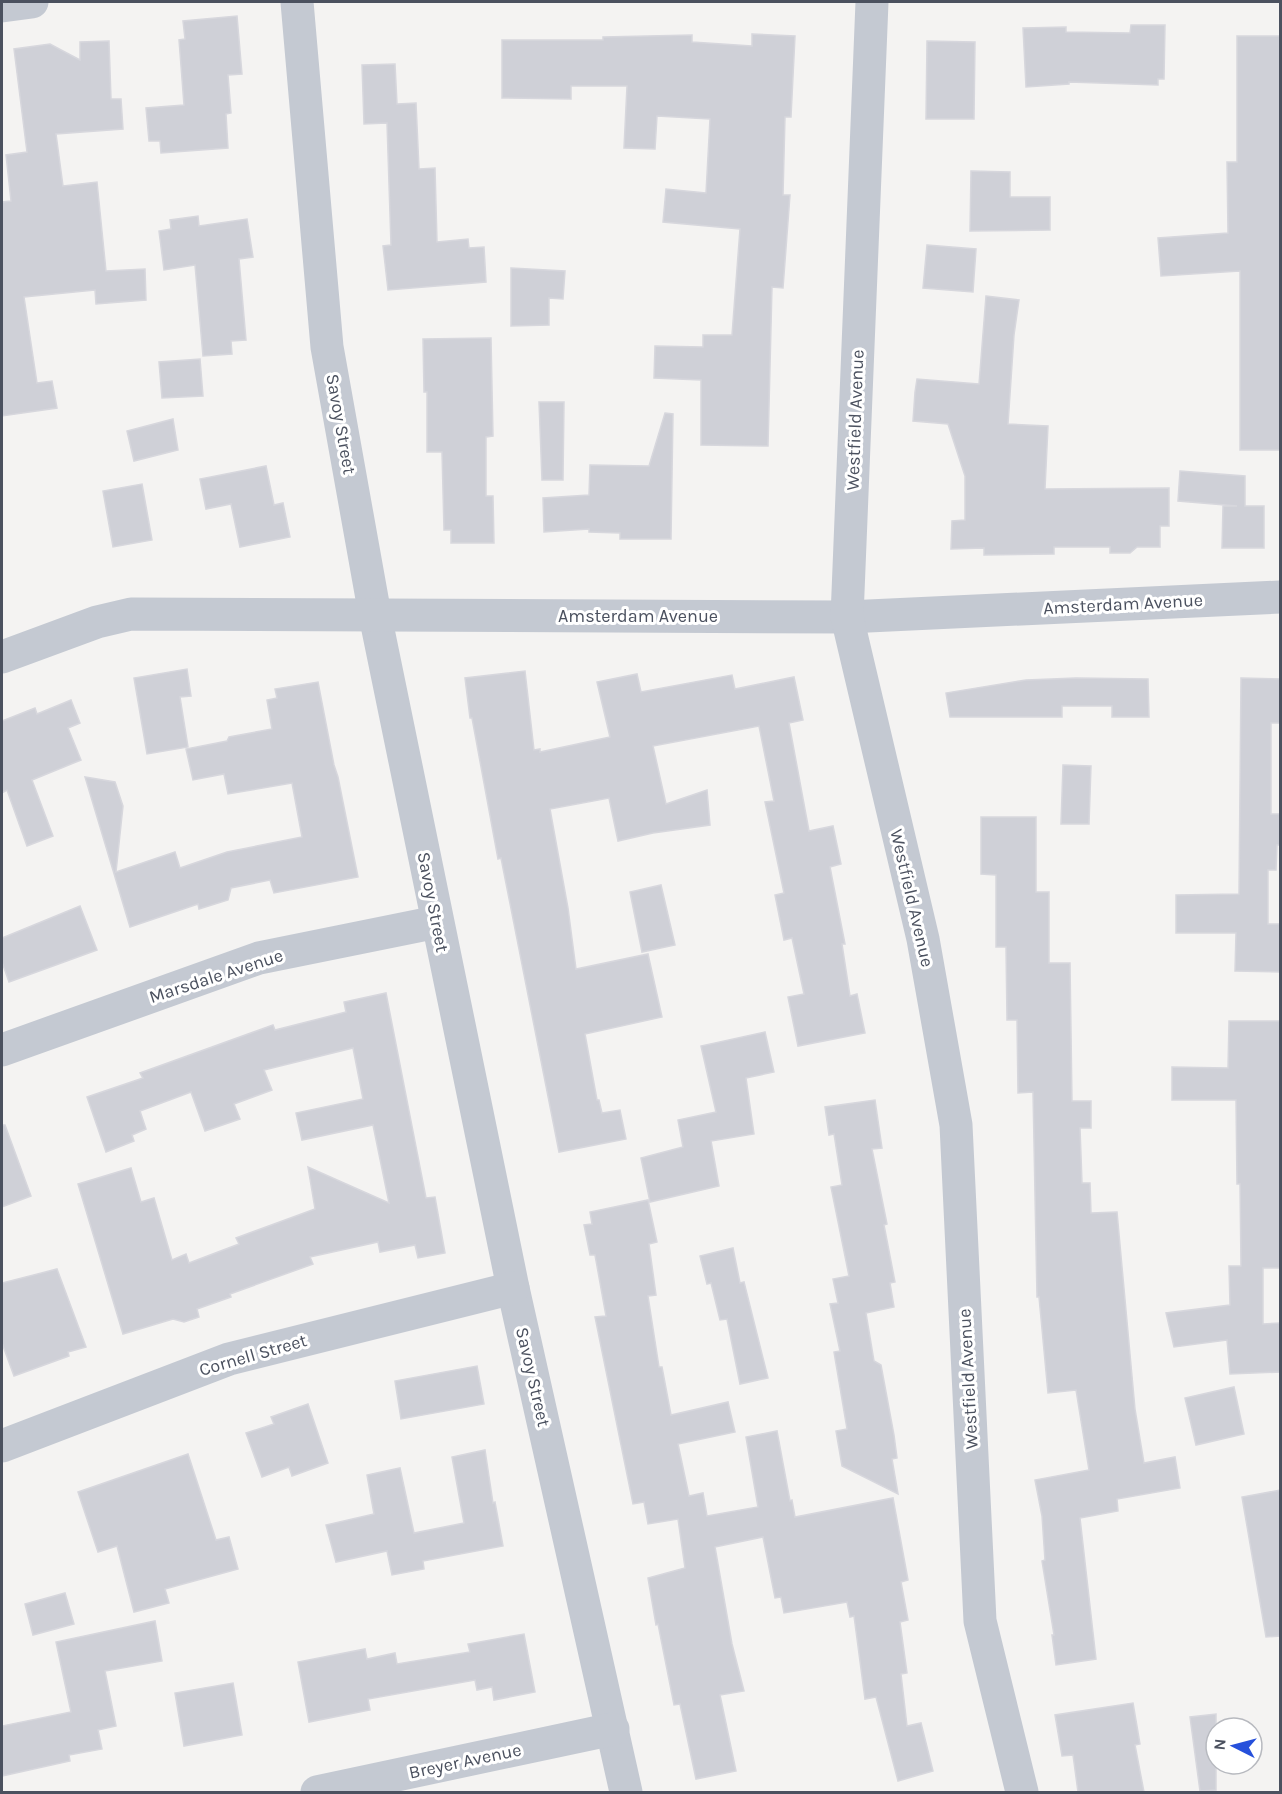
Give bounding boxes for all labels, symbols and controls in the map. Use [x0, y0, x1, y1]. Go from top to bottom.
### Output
street label: Westfield Avenue [842, 349, 868, 491]
street label: Savoy Street [321, 372, 361, 476]
street label: Amsterdam Avenue [1042, 589, 1204, 619]
street label: Amsterdam Avenue [558, 605, 718, 627]
street label: Westfield Avenue [885, 827, 939, 969]
street label: Savoy Street [412, 850, 454, 954]
street label: Marsdale Avenue [146, 944, 286, 1008]
street label: Westfield Avenue [953, 1308, 983, 1450]
street label: Savoy Street [511, 1325, 555, 1429]
street label: Cornell Street [196, 1329, 310, 1381]
north arrow [1204, 1716, 1264, 1776]
street label: Breyer Avenue [407, 1738, 523, 1784]
text: N [1210, 1738, 1230, 1751]

